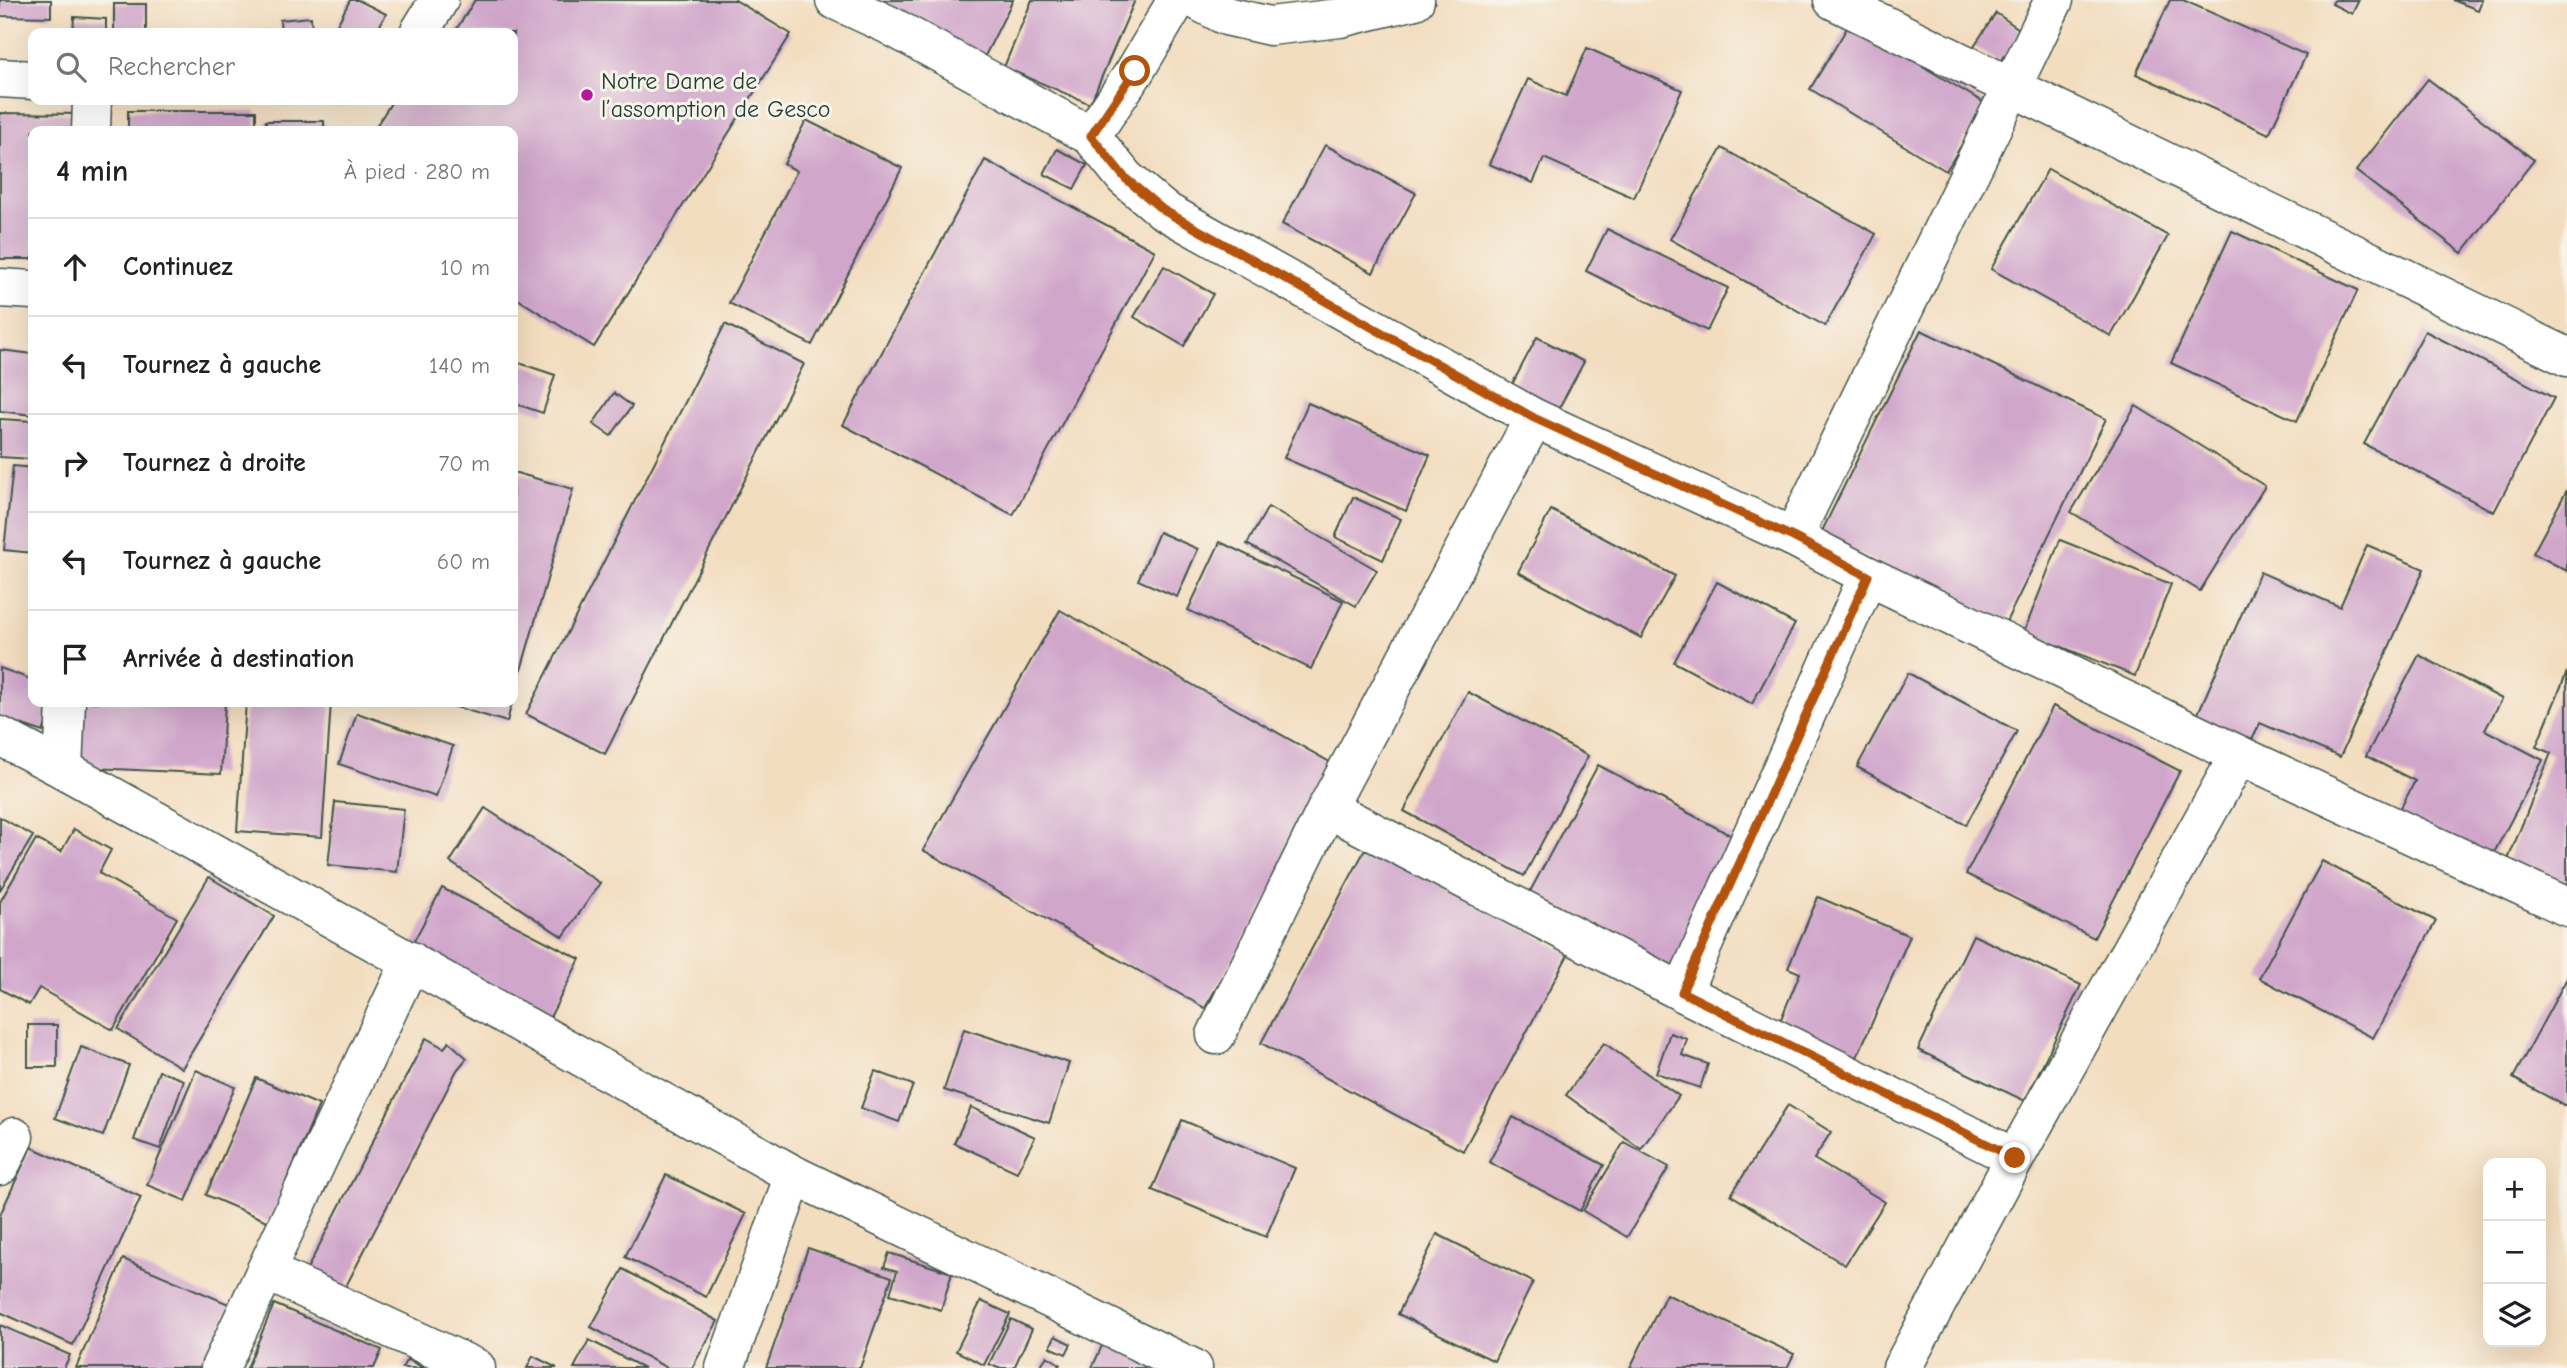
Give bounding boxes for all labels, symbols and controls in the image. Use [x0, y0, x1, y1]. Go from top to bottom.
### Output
search box [28, 28, 518, 105]
icon: search [52, 48, 90, 86]
text: Rechercher [108, 52, 235, 82]
route start [1119, 55, 1150, 86]
place label: Notre Dame de l’assomption de Gesco [601, 67, 831, 123]
marker: Notre Dame de l’assomption de Gesco [579, 87, 595, 103]
text: 4 min [56, 154, 128, 189]
text: À pied · 280 m [344, 158, 490, 185]
icon: ahead [56, 248, 94, 286]
text: Continuez [123, 252, 233, 282]
text: 10 m [440, 254, 490, 281]
icon: left [56, 346, 94, 384]
text: Tournez à gauche [123, 350, 321, 380]
text: 140 m [429, 352, 490, 379]
icon: right [56, 444, 94, 482]
text: Tournez à droite [123, 448, 306, 478]
text: 70 m [438, 450, 490, 477]
icon: left [56, 542, 94, 580]
text: Tournez à gauche [123, 546, 321, 576]
text: 60 m [437, 548, 490, 575]
icon: arrive [56, 640, 94, 678]
text: Arrivée à destination [123, 644, 354, 674]
route end [1999, 1142, 2030, 1173]
map controls [2483, 1158, 2546, 1347]
button: + [2483, 1158, 2546, 1221]
button: − [2483, 1221, 2546, 1284]
button: layers [2483, 1284, 2546, 1347]

